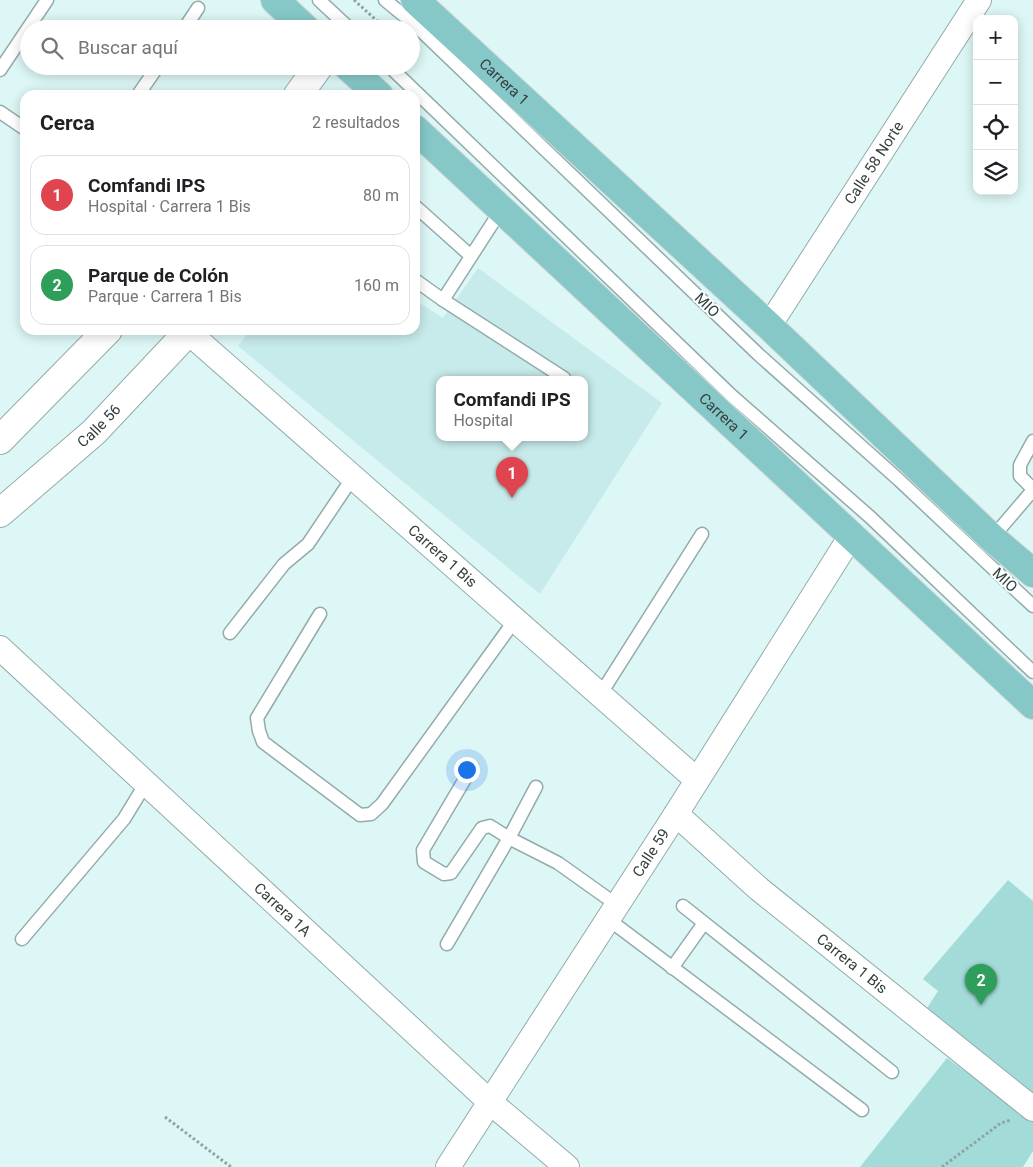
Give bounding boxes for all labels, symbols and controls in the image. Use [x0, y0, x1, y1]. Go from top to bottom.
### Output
map controls [973, 15, 1018, 195]
button: + [973, 15, 1018, 60]
search box [20, 20, 420, 75]
icon: search [38, 34, 66, 62]
text: Buscar aquí [78, 36, 178, 59]
street label: Carrera 1 [475, 55, 533, 109]
button: − [973, 60, 1018, 105]
button: locate [973, 105, 1018, 150]
text: Cerca [40, 111, 95, 135]
text: 2 resultados [312, 113, 400, 132]
street label: Calle 58 Norte [841, 118, 907, 208]
button: layers [973, 150, 1018, 195]
text: Comfandi IPS [88, 174, 205, 197]
text: 1 [52, 186, 62, 205]
text: 80 m [363, 186, 399, 205]
text: Hospital · Carrera 1 Bis [88, 197, 251, 216]
text: Parque de Colón [88, 264, 229, 287]
text: 2 [52, 276, 62, 295]
text: 160 m [354, 276, 399, 295]
text: Parque · Carrera 1 Bis [88, 287, 242, 306]
street label: MIO [691, 289, 723, 321]
popup [436, 376, 588, 441]
text: Comfandi IPS [453, 388, 571, 411]
street label: Carrera 1 [695, 389, 752, 444]
street label: Calle 56 [74, 400, 124, 451]
text: Hospital [453, 411, 513, 430]
pin: 1 [496, 457, 528, 498]
street label: Carrera 1 Bis [404, 521, 481, 591]
street label: MIO [989, 564, 1021, 596]
your location [454, 757, 480, 783]
street label: Calle 59 [629, 825, 673, 880]
street label: Carrera 1A [250, 879, 315, 940]
street label: Carrera 1 Bis [813, 930, 891, 997]
pin: 2 [965, 964, 997, 1005]

